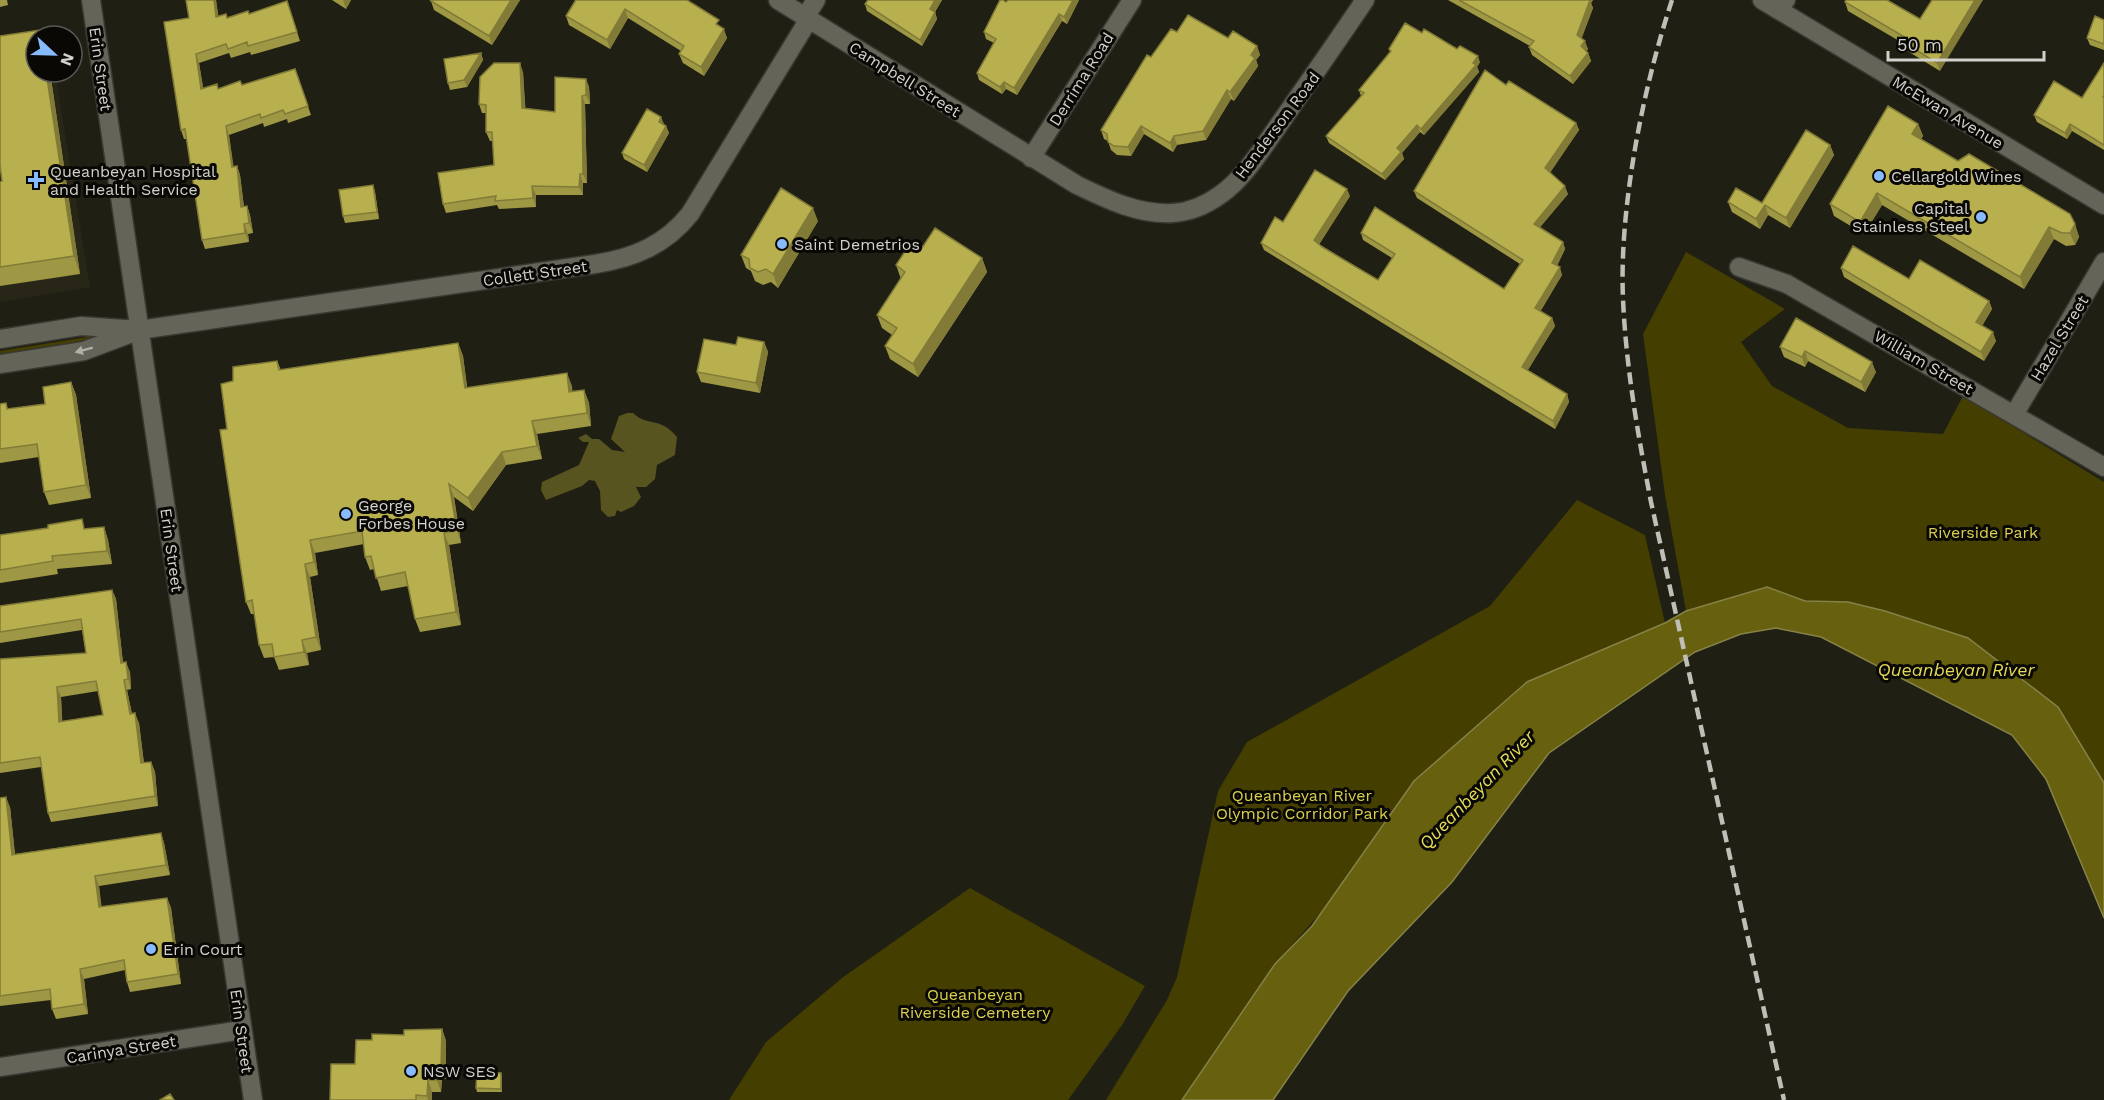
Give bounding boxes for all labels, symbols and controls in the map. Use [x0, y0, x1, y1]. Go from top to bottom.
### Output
north arrow [24, 24, 84, 84]
scale bar [1888, 24, 2044, 62]
street label: Erin Street [85, 26, 116, 113]
street label: Derrima Road [1045, 29, 1118, 129]
text: 50 m [1897, 34, 1942, 55]
street label: Campbell Street [846, 38, 964, 121]
text: N [56, 50, 78, 68]
street label: Henderson Road [1231, 68, 1324, 182]
street label: McEwan Avenue [1889, 72, 2007, 153]
place label: Queanbeyan Hospital and Health Service [50, 162, 216, 199]
place label: Cellargold Wines [1891, 167, 2022, 186]
marker: Cellargold Wines [1872, 169, 1886, 183]
marker: Queanbeyan Hospital and Health Service [27, 171, 45, 189]
place label: Capital Stainless Steel [1852, 199, 1969, 236]
marker: Capital Stainless Steel [1974, 210, 1988, 224]
place label: Saint Demetrios [794, 235, 920, 254]
marker: Saint Demetrios [775, 237, 789, 251]
street label: Collett Street [482, 257, 589, 290]
street label: Hazel Street [2026, 292, 2093, 384]
street label: William Street [1871, 326, 1977, 399]
one-way arrow [75, 346, 93, 355]
place label: George Forbes House [358, 496, 465, 533]
street label: Erin Street [156, 507, 187, 594]
marker: George Forbes House [339, 507, 353, 521]
park label: Riverside Park [1928, 523, 2038, 542]
water label: Queanbeyan River [1877, 659, 2036, 680]
water label: Queanbeyan River [1415, 725, 1539, 853]
park label: Queanbeyan River Olympic Corridor Park [1216, 786, 1388, 823]
place label: Erin Court [163, 940, 243, 959]
marker: Erin Court [144, 942, 158, 956]
park label: Queanbeyan Riverside Cemetery [899, 985, 1051, 1022]
street label: Erin Street [226, 988, 257, 1075]
street label: Carinya Street [65, 1031, 178, 1068]
place label: NSW SES [423, 1062, 496, 1081]
marker: NSW SES [404, 1064, 418, 1078]

